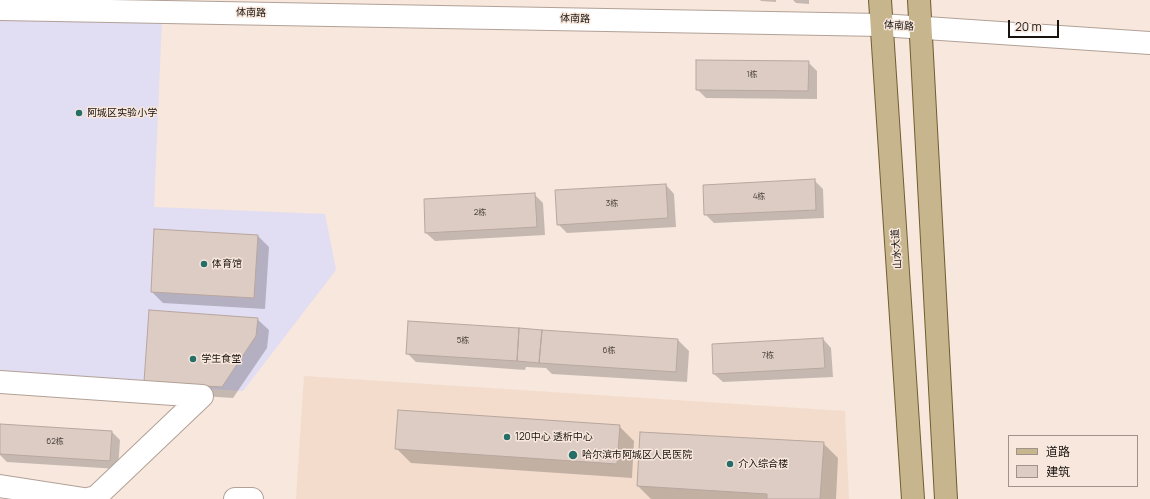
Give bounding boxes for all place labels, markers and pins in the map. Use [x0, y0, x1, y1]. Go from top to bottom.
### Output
place label: 阿城区实验小学 [87, 107, 157, 119]
marker: 阿城区实验小学 [74, 108, 84, 118]
place label: 体育馆 [212, 258, 242, 270]
marker: 体育馆 [199, 259, 209, 269]
place label: 学生食堂 [201, 353, 241, 365]
marker: 学生食堂 [188, 354, 198, 364]
place label: 120中心 透析中心 [515, 431, 593, 443]
marker: 120中心 透析中心 [502, 432, 512, 442]
marker: 哈尔滨市阿城区人民医院 [567, 449, 579, 461]
place label: 哈尔滨市阿城区人民医院 [582, 449, 692, 461]
place label: 介入综合楼 [738, 458, 788, 470]
marker: 介入综合楼 [725, 459, 735, 469]

